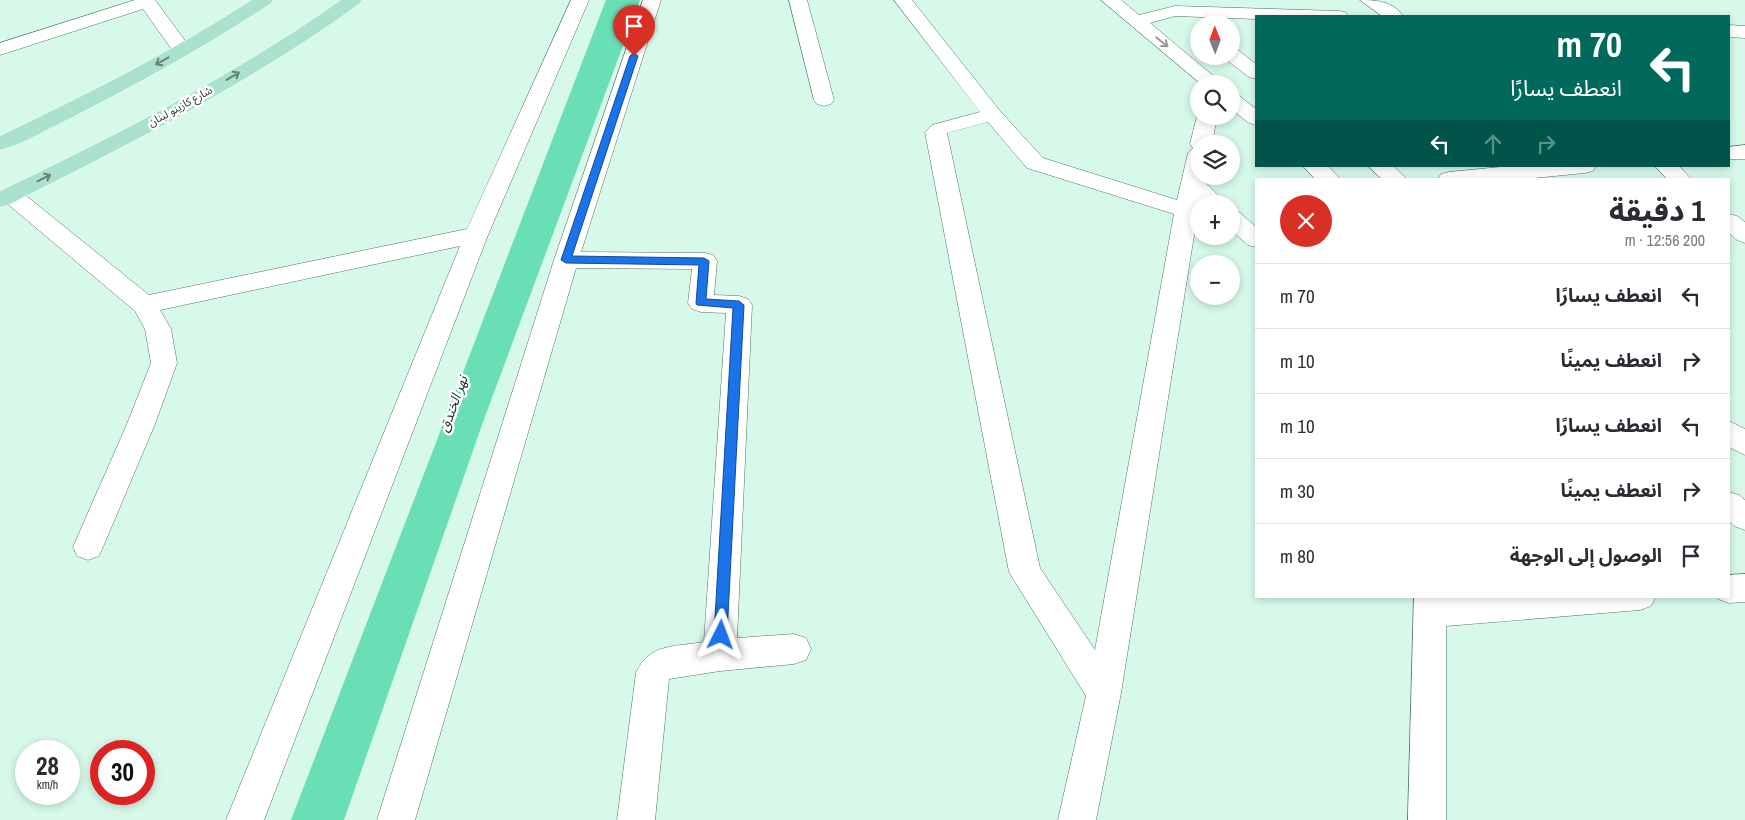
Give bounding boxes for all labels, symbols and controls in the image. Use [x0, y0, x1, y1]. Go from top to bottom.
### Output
pin [613, 5, 655, 56]
icon: arrive [620, 12, 648, 40]
north arrow [1190, 15, 1240, 65]
map controls [1190, 15, 1240, 305]
text: 70 m [1557, 21, 1622, 68]
icon: left [1640, 35, 1705, 100]
one-way arrow [1155, 36, 1168, 47]
one-way arrow [155, 56, 170, 66]
one-way arrow [225, 71, 239, 81]
text: انعطف يسارًا [1510, 73, 1622, 103]
button: search [1190, 75, 1240, 125]
street label: شارع كازينو لبنان [145, 82, 215, 130]
icon: left [1426, 130, 1454, 158]
icon: ahead [1479, 130, 1507, 158]
icon: right [1532, 130, 1560, 158]
button: layers [1190, 135, 1240, 185]
one-way arrow [36, 173, 51, 183]
text: 1 دقيقة [1609, 190, 1705, 230]
button: + [1190, 195, 1240, 245]
button: close [1280, 195, 1332, 247]
text: 200 m · 12:56 [1625, 229, 1705, 251]
button: − [1190, 255, 1240, 305]
text: انعطف يسارًا [1556, 282, 1662, 308]
icon: left [1677, 282, 1705, 310]
text: 70 m [1280, 283, 1315, 309]
text: انعطف يمينًا [1561, 347, 1662, 373]
icon: right [1677, 347, 1705, 375]
text: 10 m [1280, 348, 1315, 374]
water label: نهر الخندق [435, 372, 472, 435]
text: انعطف يسارًا [1556, 412, 1662, 438]
icon: left [1677, 412, 1705, 440]
text: 10 m [1280, 413, 1315, 439]
text: انعطف يمينًا [1561, 477, 1662, 503]
icon: right [1677, 477, 1705, 505]
text: 30 m [1280, 478, 1315, 504]
text: الوصول إلى الوجهة [1510, 542, 1662, 568]
icon: arrive [1677, 542, 1705, 570]
text: 80 m [1280, 543, 1315, 569]
position arrow [694, 608, 746, 660]
speed limit sign: 30 [90, 740, 155, 805]
text: 28 [36, 749, 59, 783]
text: km/h [37, 777, 58, 793]

